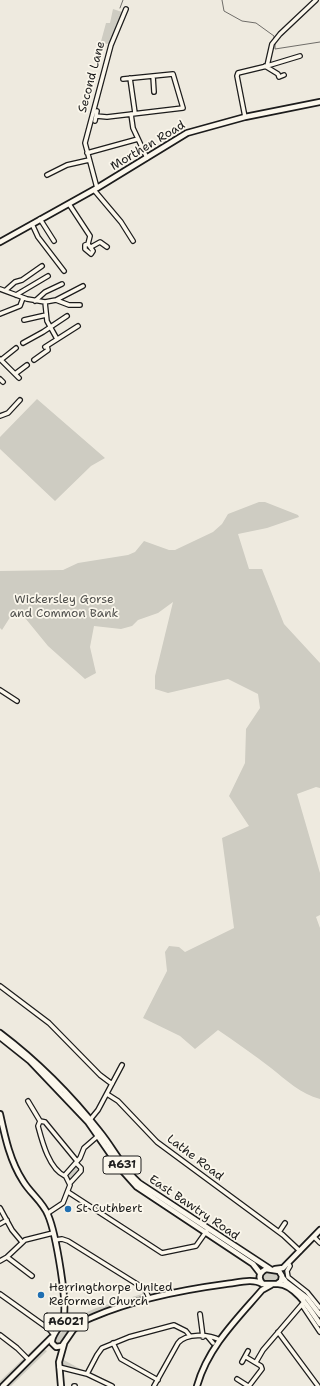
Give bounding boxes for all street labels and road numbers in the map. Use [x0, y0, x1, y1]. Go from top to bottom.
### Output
street label: Second Lane [76, 40, 108, 114]
street label: Morthen Road [108, 118, 188, 174]
street label: Lathe Road [164, 1132, 226, 1184]
road number: A631 [103, 1156, 141, 1174]
street label: East Bawtry Road [146, 1172, 242, 1244]
road number: A6021 [44, 1313, 88, 1331]

